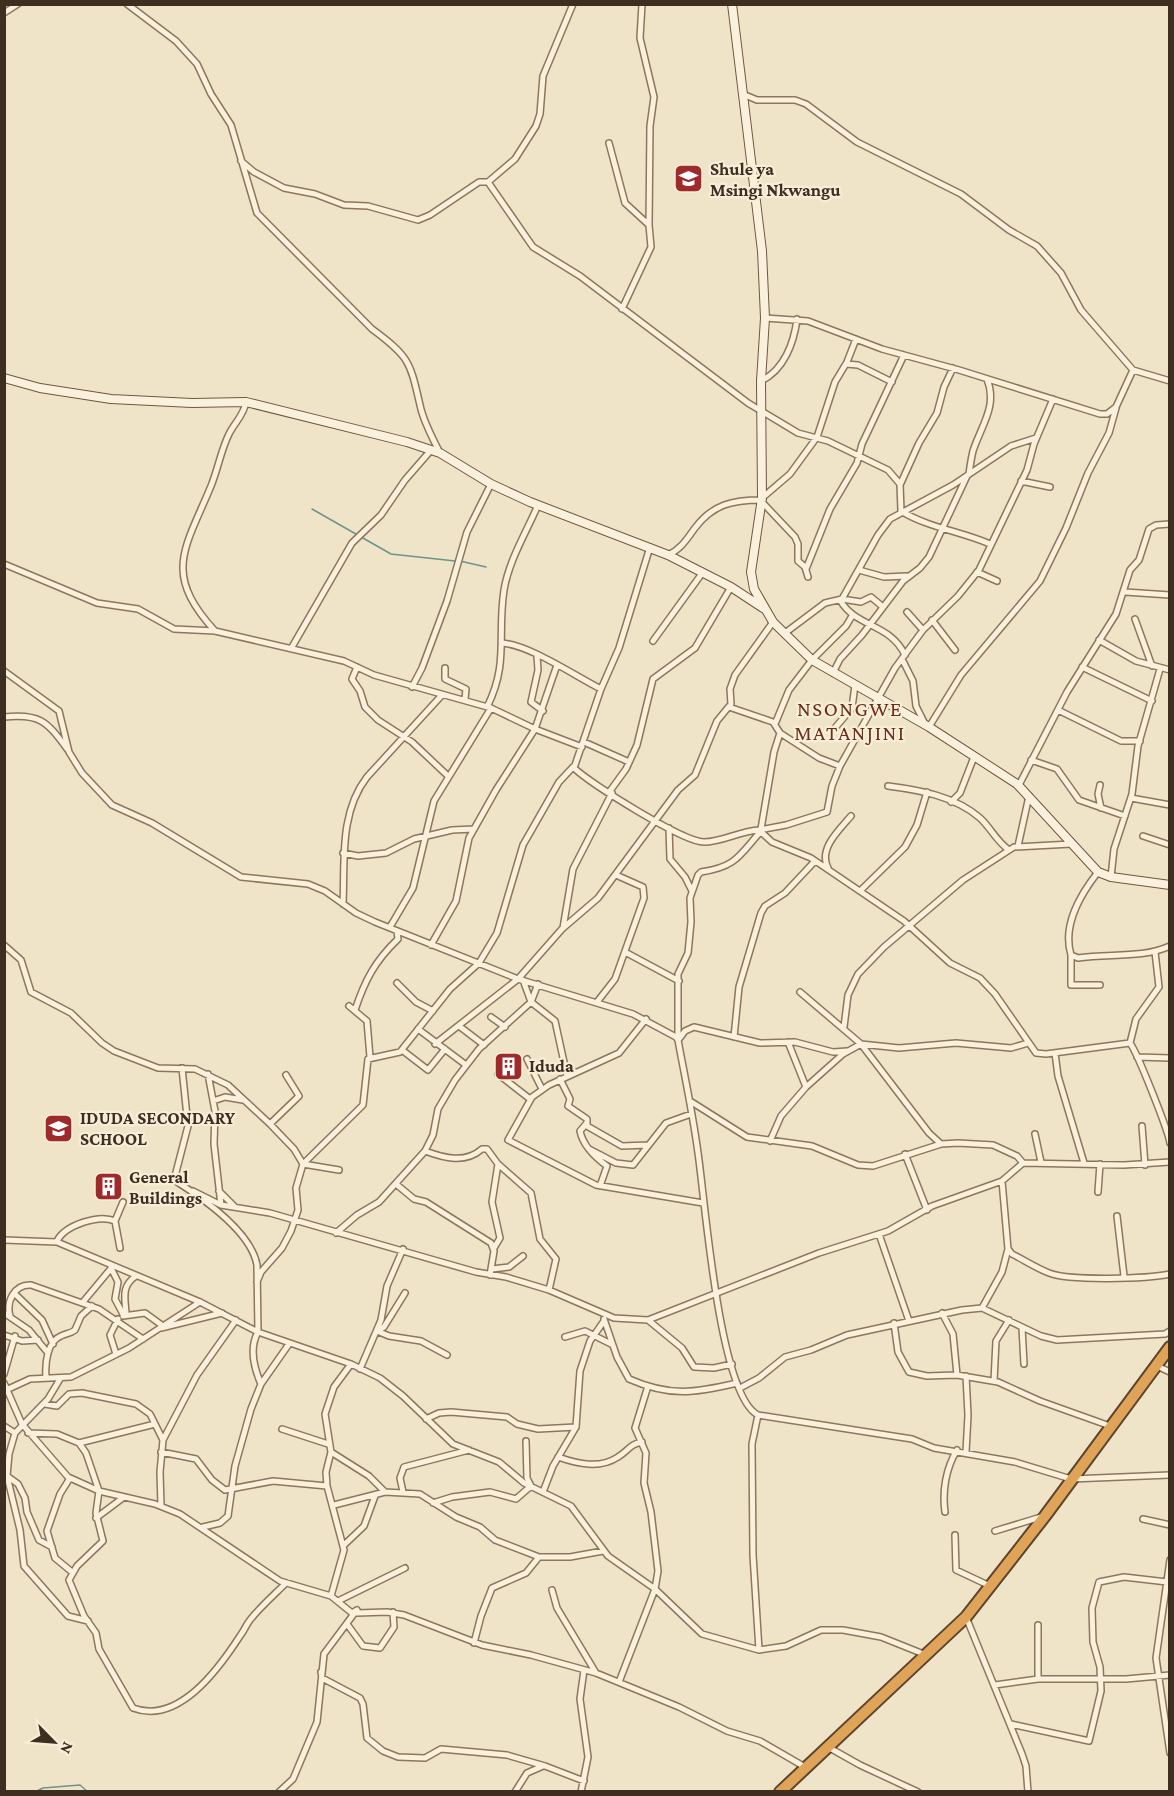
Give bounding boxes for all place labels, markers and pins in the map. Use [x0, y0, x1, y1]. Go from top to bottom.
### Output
place label: Shule ya Msingi Nkwangu [710, 159, 841, 200]
school or university icon: Shule ya Msingi Nkwangu [673, 163, 705, 195]
building icon: Iduda [492, 1050, 524, 1082]
place label: Iduda [529, 1056, 574, 1076]
place label: IDUDA SECONDARY SCHOOL [80, 1108, 236, 1149]
school or university icon: IDUDA SECONDARY SCHOOL [43, 1112, 75, 1144]
place label: General Buildings [129, 1167, 202, 1208]
building icon: General Buildings [92, 1171, 124, 1203]

